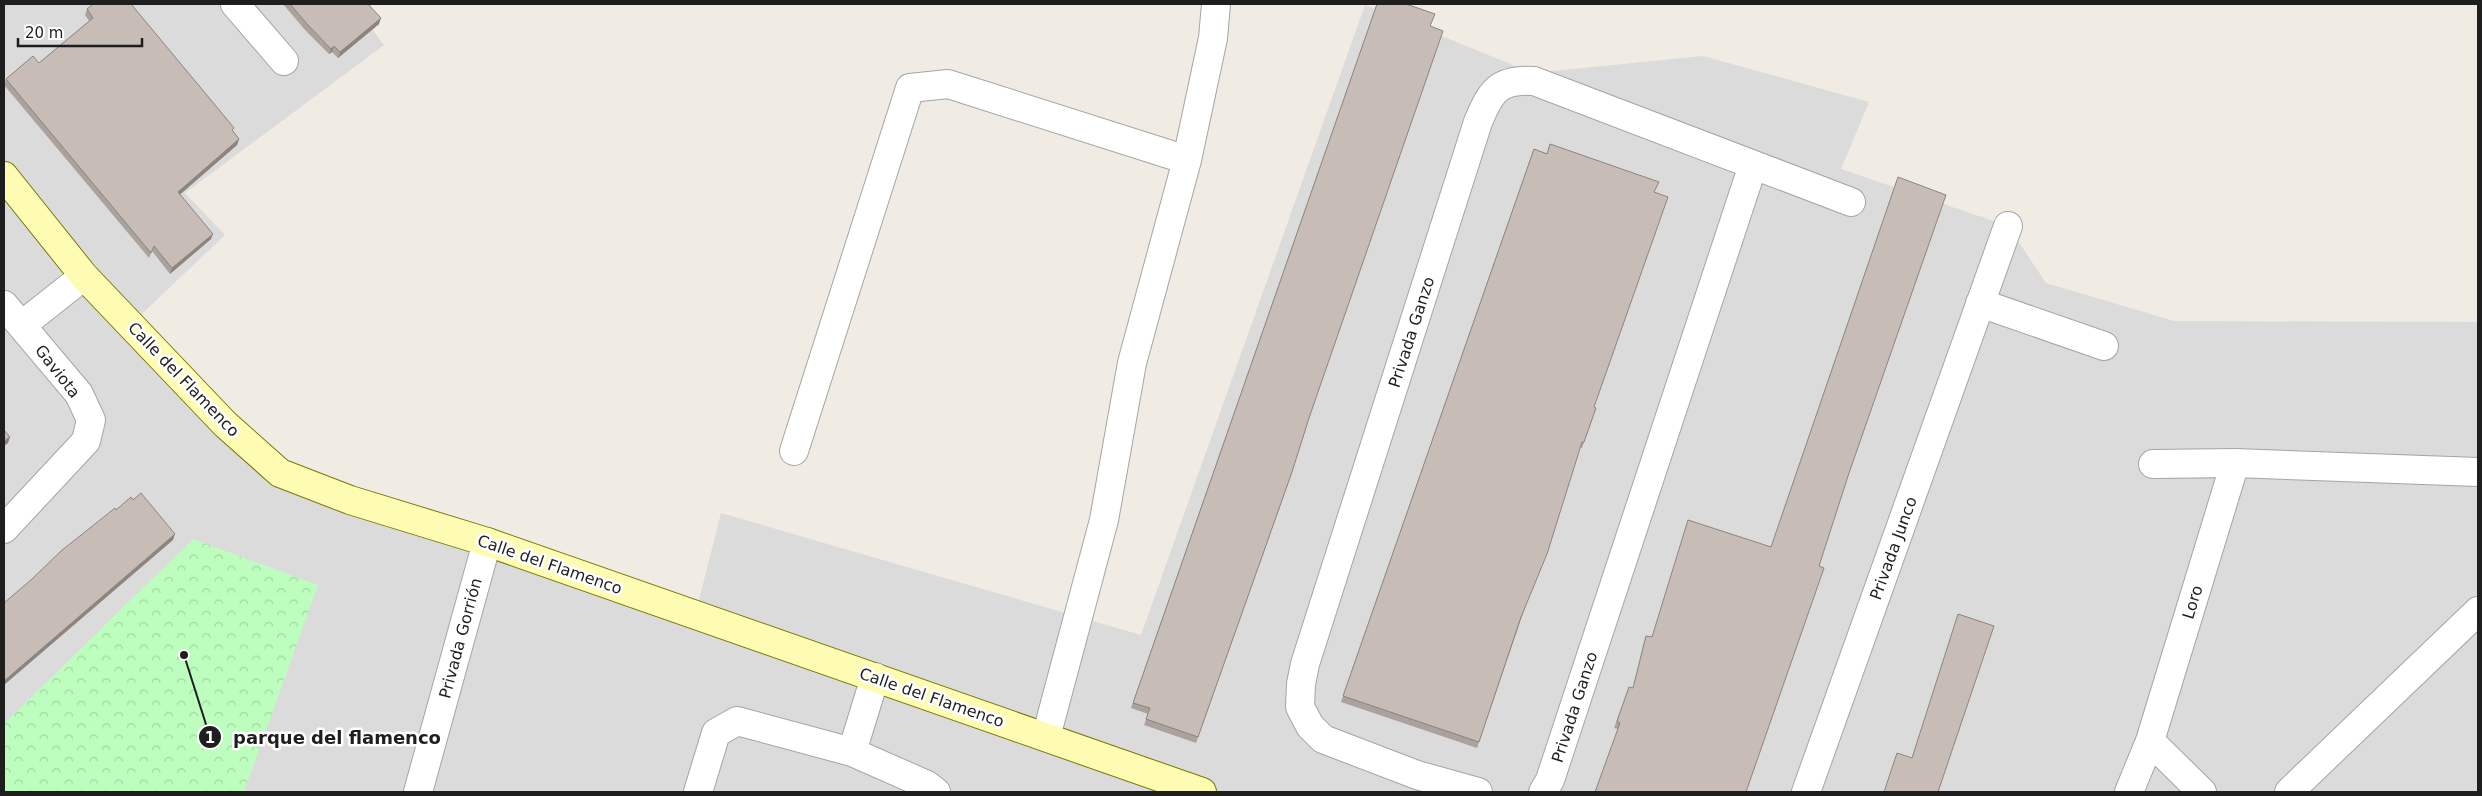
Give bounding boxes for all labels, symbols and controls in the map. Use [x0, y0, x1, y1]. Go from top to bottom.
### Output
scale bar [18, 15, 141, 47]
text: 20 m [25, 24, 63, 42]
street label: Privada Ganzo [1385, 274, 1438, 390]
street label: Calle del Flamenco [124, 318, 243, 441]
street label: Gaviota [31, 341, 84, 402]
street label: Privada Junco [1866, 494, 1921, 602]
street label: Calle del Flamenco [475, 531, 625, 598]
street label: Privada Gorrión [435, 576, 486, 701]
street label: Loro [2178, 583, 2207, 621]
street label: Privada Ganzo [1548, 649, 1601, 765]
street label: Calle del Flamenco [857, 664, 1007, 731]
callout: parque del flamenco [198, 721, 451, 754]
text: parque del flamenco [233, 727, 441, 748]
text: 1 [205, 729, 215, 747]

